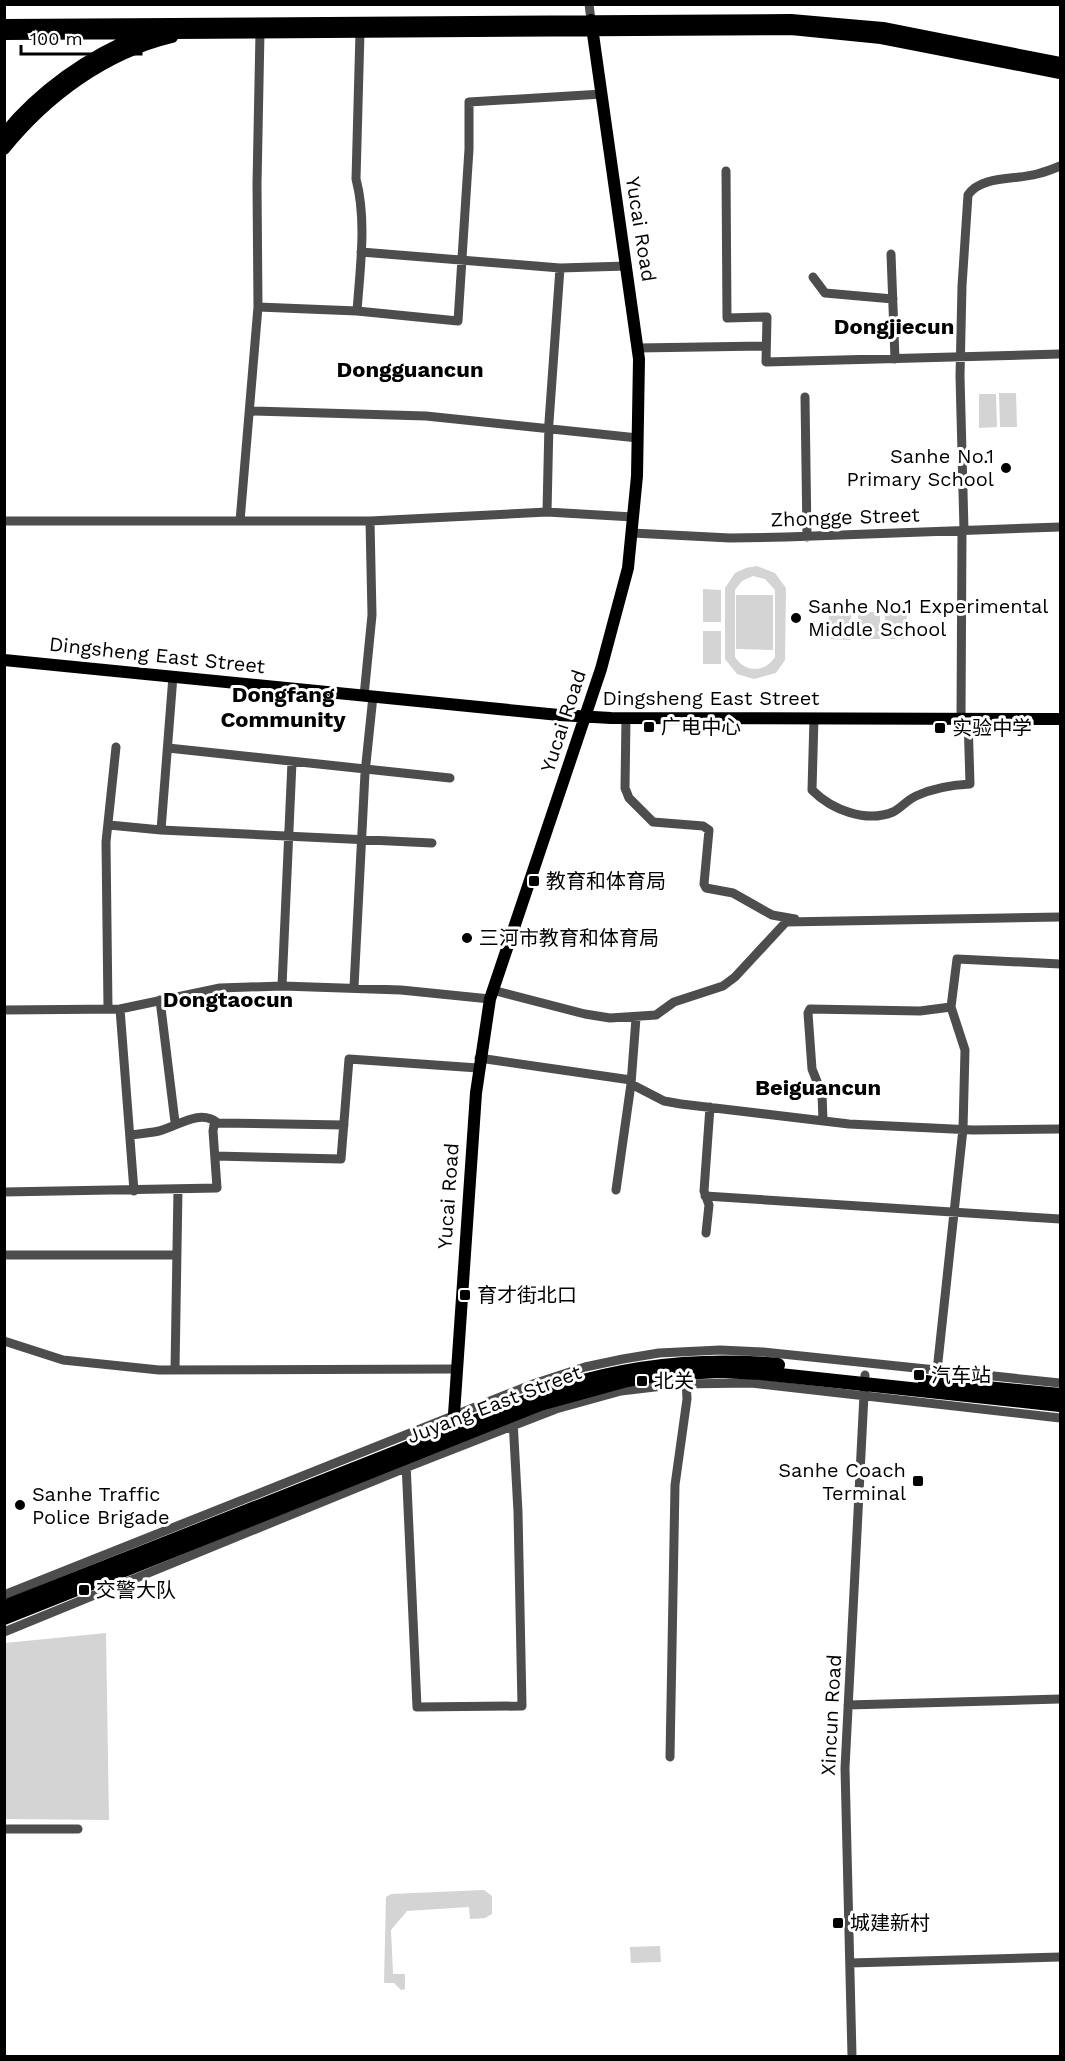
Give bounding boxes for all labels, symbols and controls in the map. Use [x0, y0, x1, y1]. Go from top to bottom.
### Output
scale bar [21, 18, 141, 56]
text: 100 m [30, 28, 83, 49]
street label: Yucai Road [621, 175, 661, 283]
district label: Dongjiecun [834, 314, 954, 339]
district label: Dongguancun [336, 357, 484, 382]
place label: Sanhe No.1 Primary School [847, 444, 994, 491]
marker: Sanhe No.1 Primary School [999, 461, 1013, 475]
street label: Zhongge Street [770, 502, 921, 532]
place label: Sanhe No.1 Experimental Middle School [808, 594, 1048, 641]
marker: Sanhe No.1 Experimental Middle School [789, 611, 803, 625]
street label: Dingsheng East Street [48, 632, 267, 678]
street label: Yucai Road [535, 667, 591, 775]
district label: Dongfang Community [220, 682, 346, 732]
street label: Dingsheng East Street [603, 686, 820, 710]
place label: 广电中心 [661, 715, 741, 739]
place label: 实验中学 [952, 716, 1032, 740]
marker: 广电中心 [642, 720, 656, 734]
marker: 实验中学 [933, 721, 947, 735]
place label: 教育和体育局 [546, 869, 666, 893]
marker: 教育和体育局 [527, 874, 541, 888]
place label: 三河市教育和体育局 [479, 926, 659, 950]
marker: 三河市教育和体育局 [460, 931, 474, 945]
district label: Dongtaocun [163, 987, 293, 1012]
district label: Beiguancun [755, 1075, 881, 1100]
street label: Yucai Road [432, 1142, 464, 1250]
place label: 育才街北口 [477, 1283, 577, 1307]
marker: 育才街北口 [458, 1288, 472, 1302]
street label: Juyang East Street [403, 1359, 585, 1448]
place label: 汽车站 [931, 1363, 991, 1387]
marker: 汽车站 [912, 1368, 926, 1382]
place label: 北关 [654, 1369, 694, 1393]
marker: 北关 [635, 1374, 649, 1388]
place label: Sanhe Coach Terminal [778, 1458, 906, 1505]
marker: Sanhe Coach Terminal [911, 1474, 925, 1488]
place label: Sanhe Traffic Police Brigade [32, 1482, 170, 1529]
marker: Sanhe Traffic Police Brigade [13, 1498, 27, 1512]
place label: 交警大队 [96, 1578, 176, 1602]
marker: 交警大队 [77, 1583, 91, 1597]
street label: Xincun Road [816, 1654, 846, 1776]
place label: 城建新村 [850, 1911, 930, 1935]
marker: 城建新村 [831, 1916, 845, 1930]

